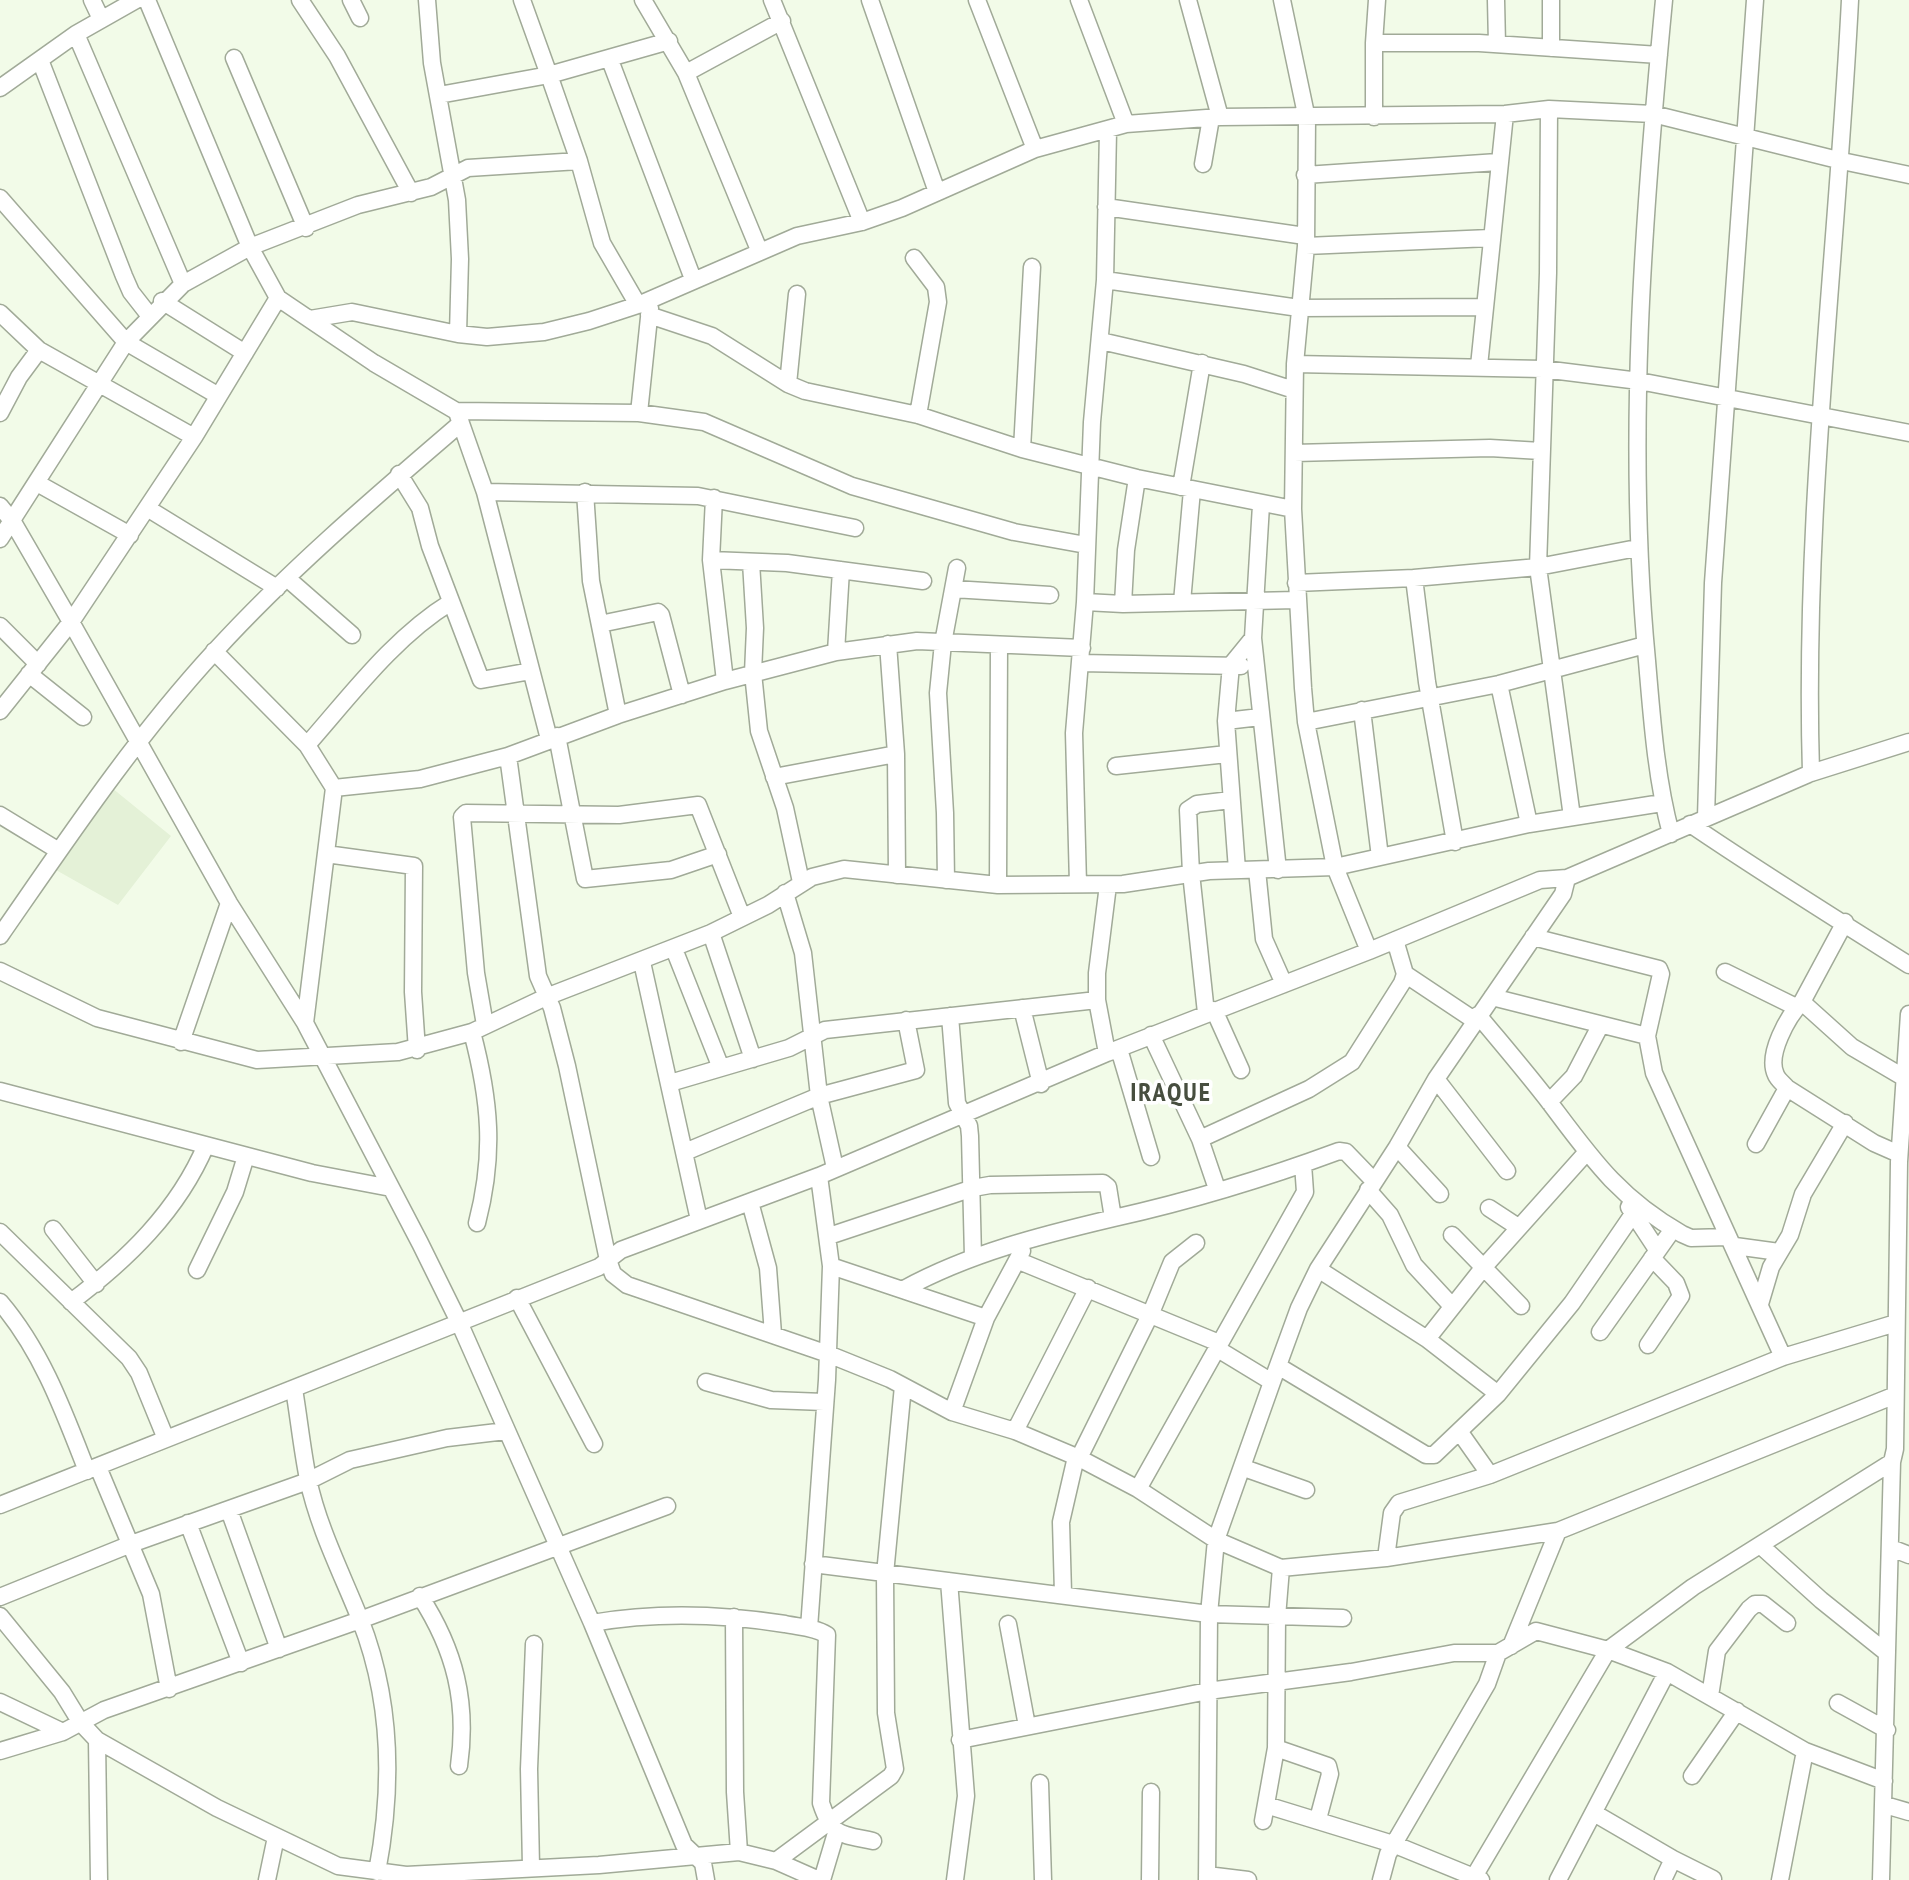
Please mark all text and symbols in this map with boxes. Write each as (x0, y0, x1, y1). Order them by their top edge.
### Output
district label: IRAQUE (1131, 1078, 1211, 1110)

